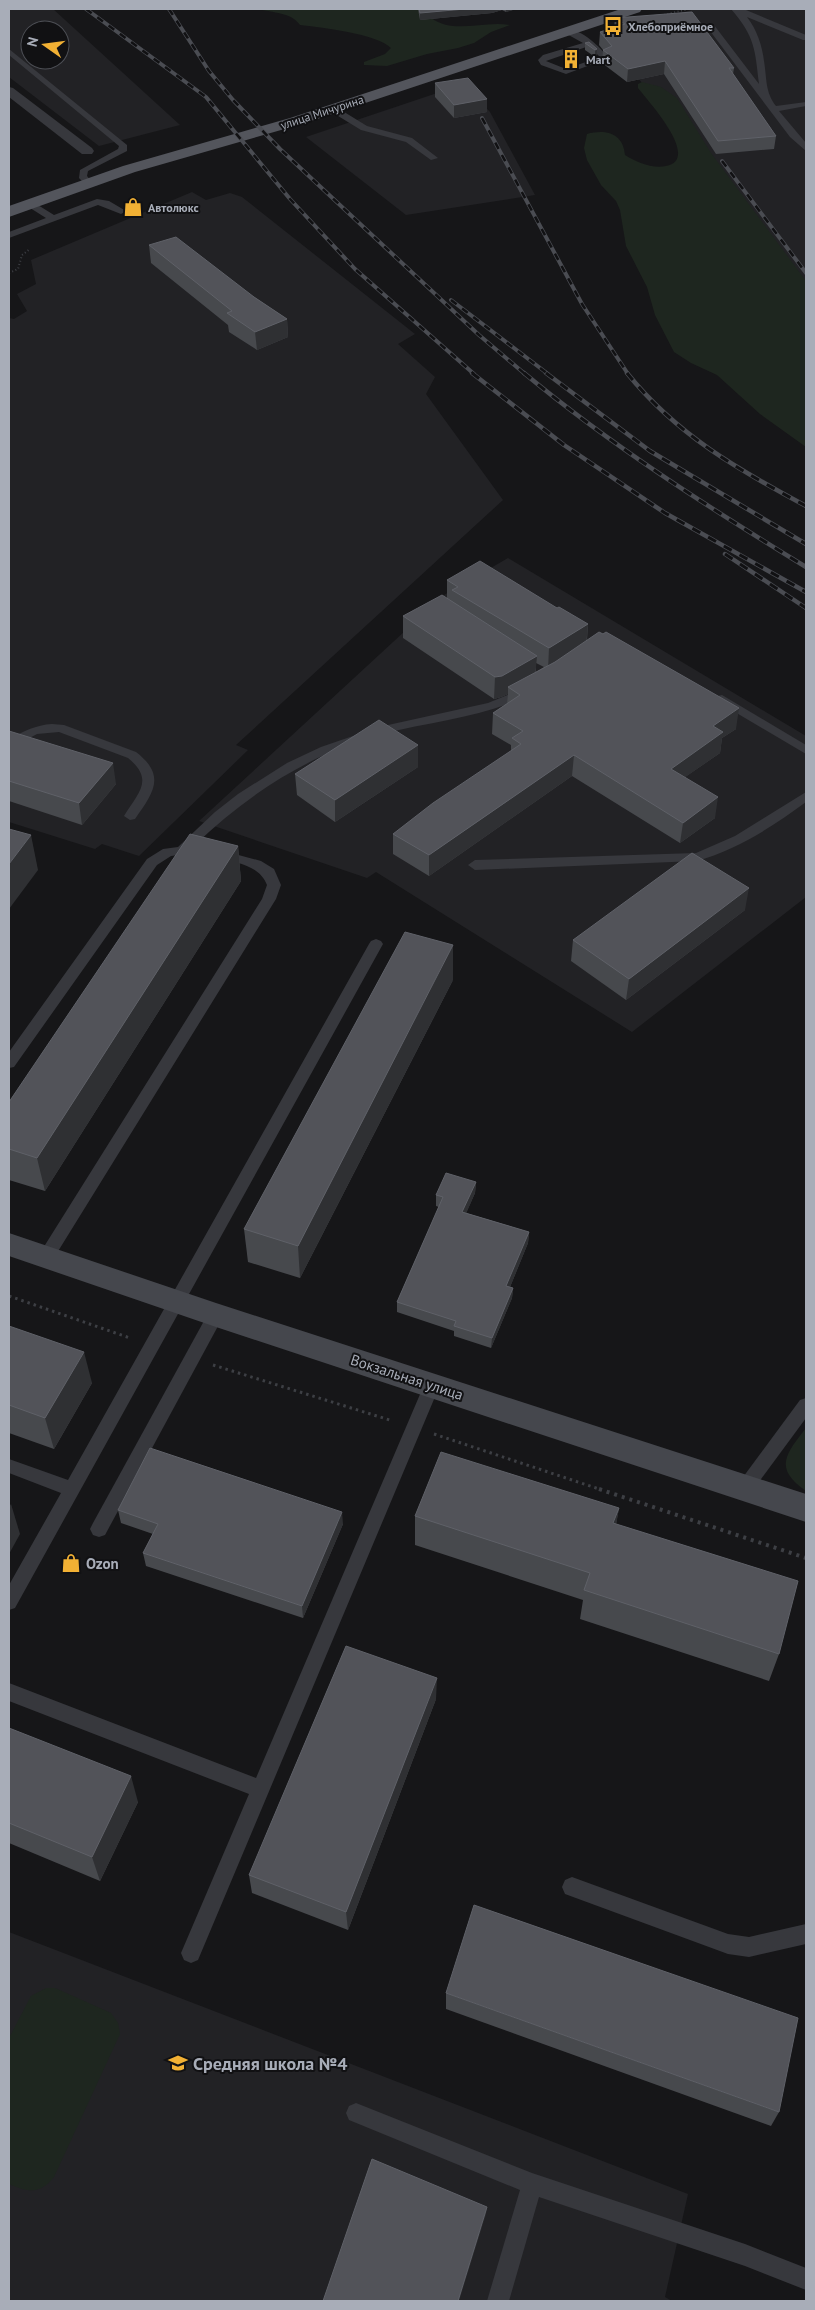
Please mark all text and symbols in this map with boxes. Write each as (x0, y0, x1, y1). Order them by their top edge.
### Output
bus stop icon: Хлебоприёмное (602, 15, 624, 37)
place label: Хлебоприёмное (628, 19, 713, 34)
north arrow (20, 20, 70, 70)
text: N (23, 35, 42, 48)
building icon: Mart (560, 48, 582, 70)
place label: Mart (586, 52, 611, 67)
street label: улица Мичурина (278, 91, 366, 133)
shop icon: Автолюкс (122, 196, 144, 218)
place label: Автолюкс (148, 200, 199, 215)
street label: Вокзальная улица (348, 1350, 466, 1404)
shop icon: Ozon (60, 1552, 82, 1574)
place label: Ozon (86, 1554, 119, 1573)
school or university icon: Средняя школа №4 (167, 2052, 189, 2074)
place label: Средняя школа №4 (193, 2052, 348, 2075)

